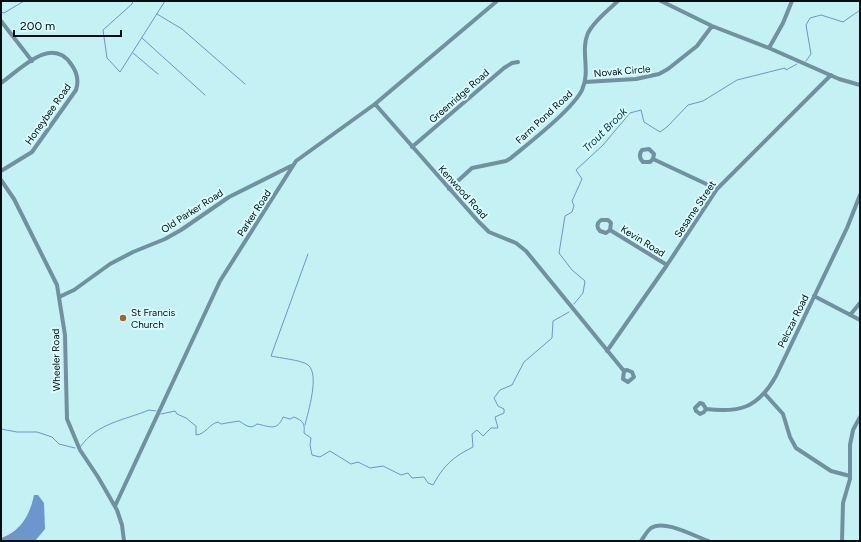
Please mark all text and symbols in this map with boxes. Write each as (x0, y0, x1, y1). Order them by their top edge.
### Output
scale bar (14, 12, 121, 38)
text: 200 m (20, 19, 55, 33)
street label: Novak Circle (593, 62, 651, 80)
street label: Greenridge Road (426, 66, 492, 126)
street label: Honeybee Road (22, 81, 74, 147)
street label: Farm Pond Road (513, 87, 575, 147)
water label: Trout Brook (580, 105, 630, 155)
street label: Kenwood Road (436, 163, 491, 222)
street label: Sesame Street (671, 178, 719, 240)
street label: Old Parker Road (158, 186, 226, 236)
street label: Parker Road (234, 187, 274, 239)
street label: Kevin Road (618, 222, 668, 260)
street label: Pelczar Road (775, 292, 812, 350)
place label: St Francis Church (131, 306, 176, 331)
marker: St Francis Church (118, 313, 128, 323)
street label: Wheeler Road (49, 328, 63, 391)

